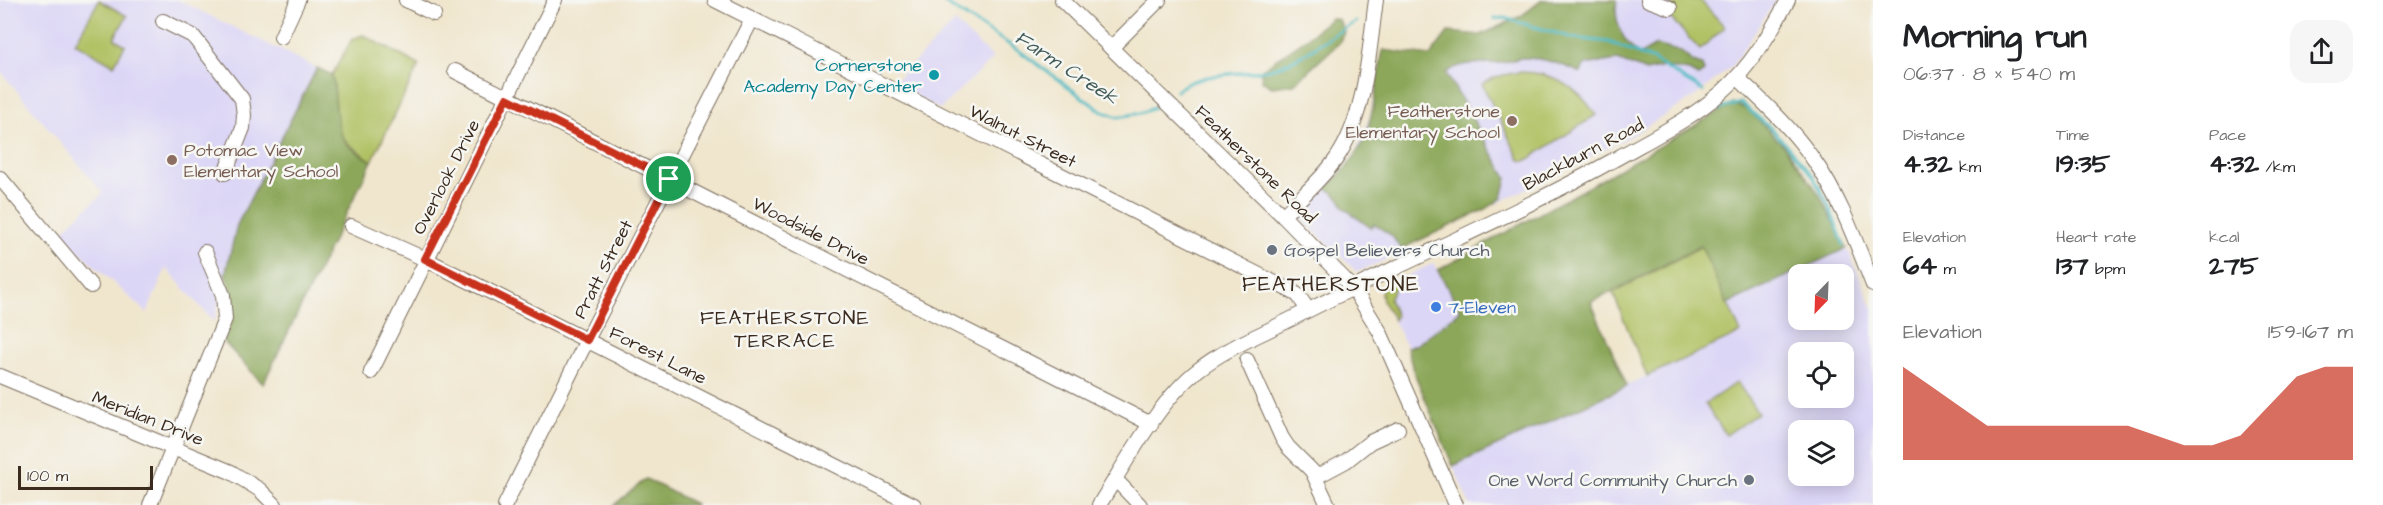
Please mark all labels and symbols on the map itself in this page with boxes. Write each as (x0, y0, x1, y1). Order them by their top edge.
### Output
water label: Farm Creek (1009, 24, 1124, 112)
place label: Cornerstone Academy Day Center (744, 53, 922, 100)
marker: Cornerstone Academy Day Center (927, 68, 941, 82)
street label: Walnut Street (965, 99, 1081, 174)
street label: Featherstone Road (1189, 99, 1322, 229)
place label: Featherstone Elementary School (1346, 99, 1500, 146)
street label: Blackburn Road (1518, 112, 1648, 197)
marker: Featherstone Elementary School (1505, 114, 1519, 128)
street label: Overlook Drive (407, 115, 486, 239)
place label: Potomac View Elementary School (184, 138, 339, 185)
marker: Potomac View Elementary School (165, 153, 179, 167)
pin (643, 153, 694, 204)
street label: Woodside Drive (748, 191, 874, 272)
street label: Pratt Street (568, 215, 639, 323)
place label: Gospel Believers Church (1284, 238, 1490, 263)
marker: Gospel Believers Church (1265, 243, 1279, 257)
north arrow (1788, 264, 1854, 330)
district label: FEATHERSTONE (1242, 270, 1420, 299)
place label: 7-Eleven (1448, 295, 1516, 320)
marker: 7-Eleven (1429, 300, 1443, 314)
district label: FEATHERSTONE TERRACE (700, 304, 870, 355)
street label: Forest Lane (605, 320, 711, 391)
street label: Meridian Drive (88, 385, 207, 452)
scale bar (18, 463, 153, 490)
place label: One Word Community Church (1488, 468, 1737, 494)
marker: One Word Community Church (1742, 473, 1756, 487)

